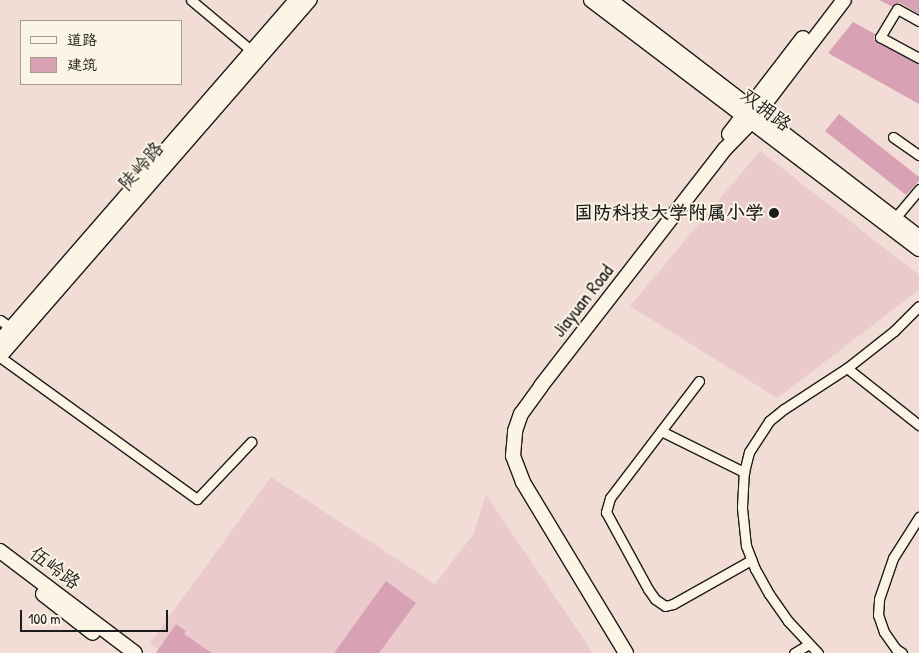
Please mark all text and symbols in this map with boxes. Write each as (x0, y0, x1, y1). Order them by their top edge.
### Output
legend (20, 20, 182, 85)
text: 道路 (67, 29, 97, 50)
text: 建筑 (67, 54, 97, 75)
street label: 双拥路 (736, 84, 796, 136)
street label: 陡岭路 (114, 137, 168, 195)
place label: 国防科技大学附属小学 (574, 202, 764, 224)
marker: 国防科技大学附属小学 (768, 207, 780, 219)
street label: Jiayuan Road (548, 260, 618, 342)
street label: 伍岭路 (25, 542, 85, 594)
scale bar (22, 600, 170, 632)
text: 100 m (28, 608, 61, 629)

